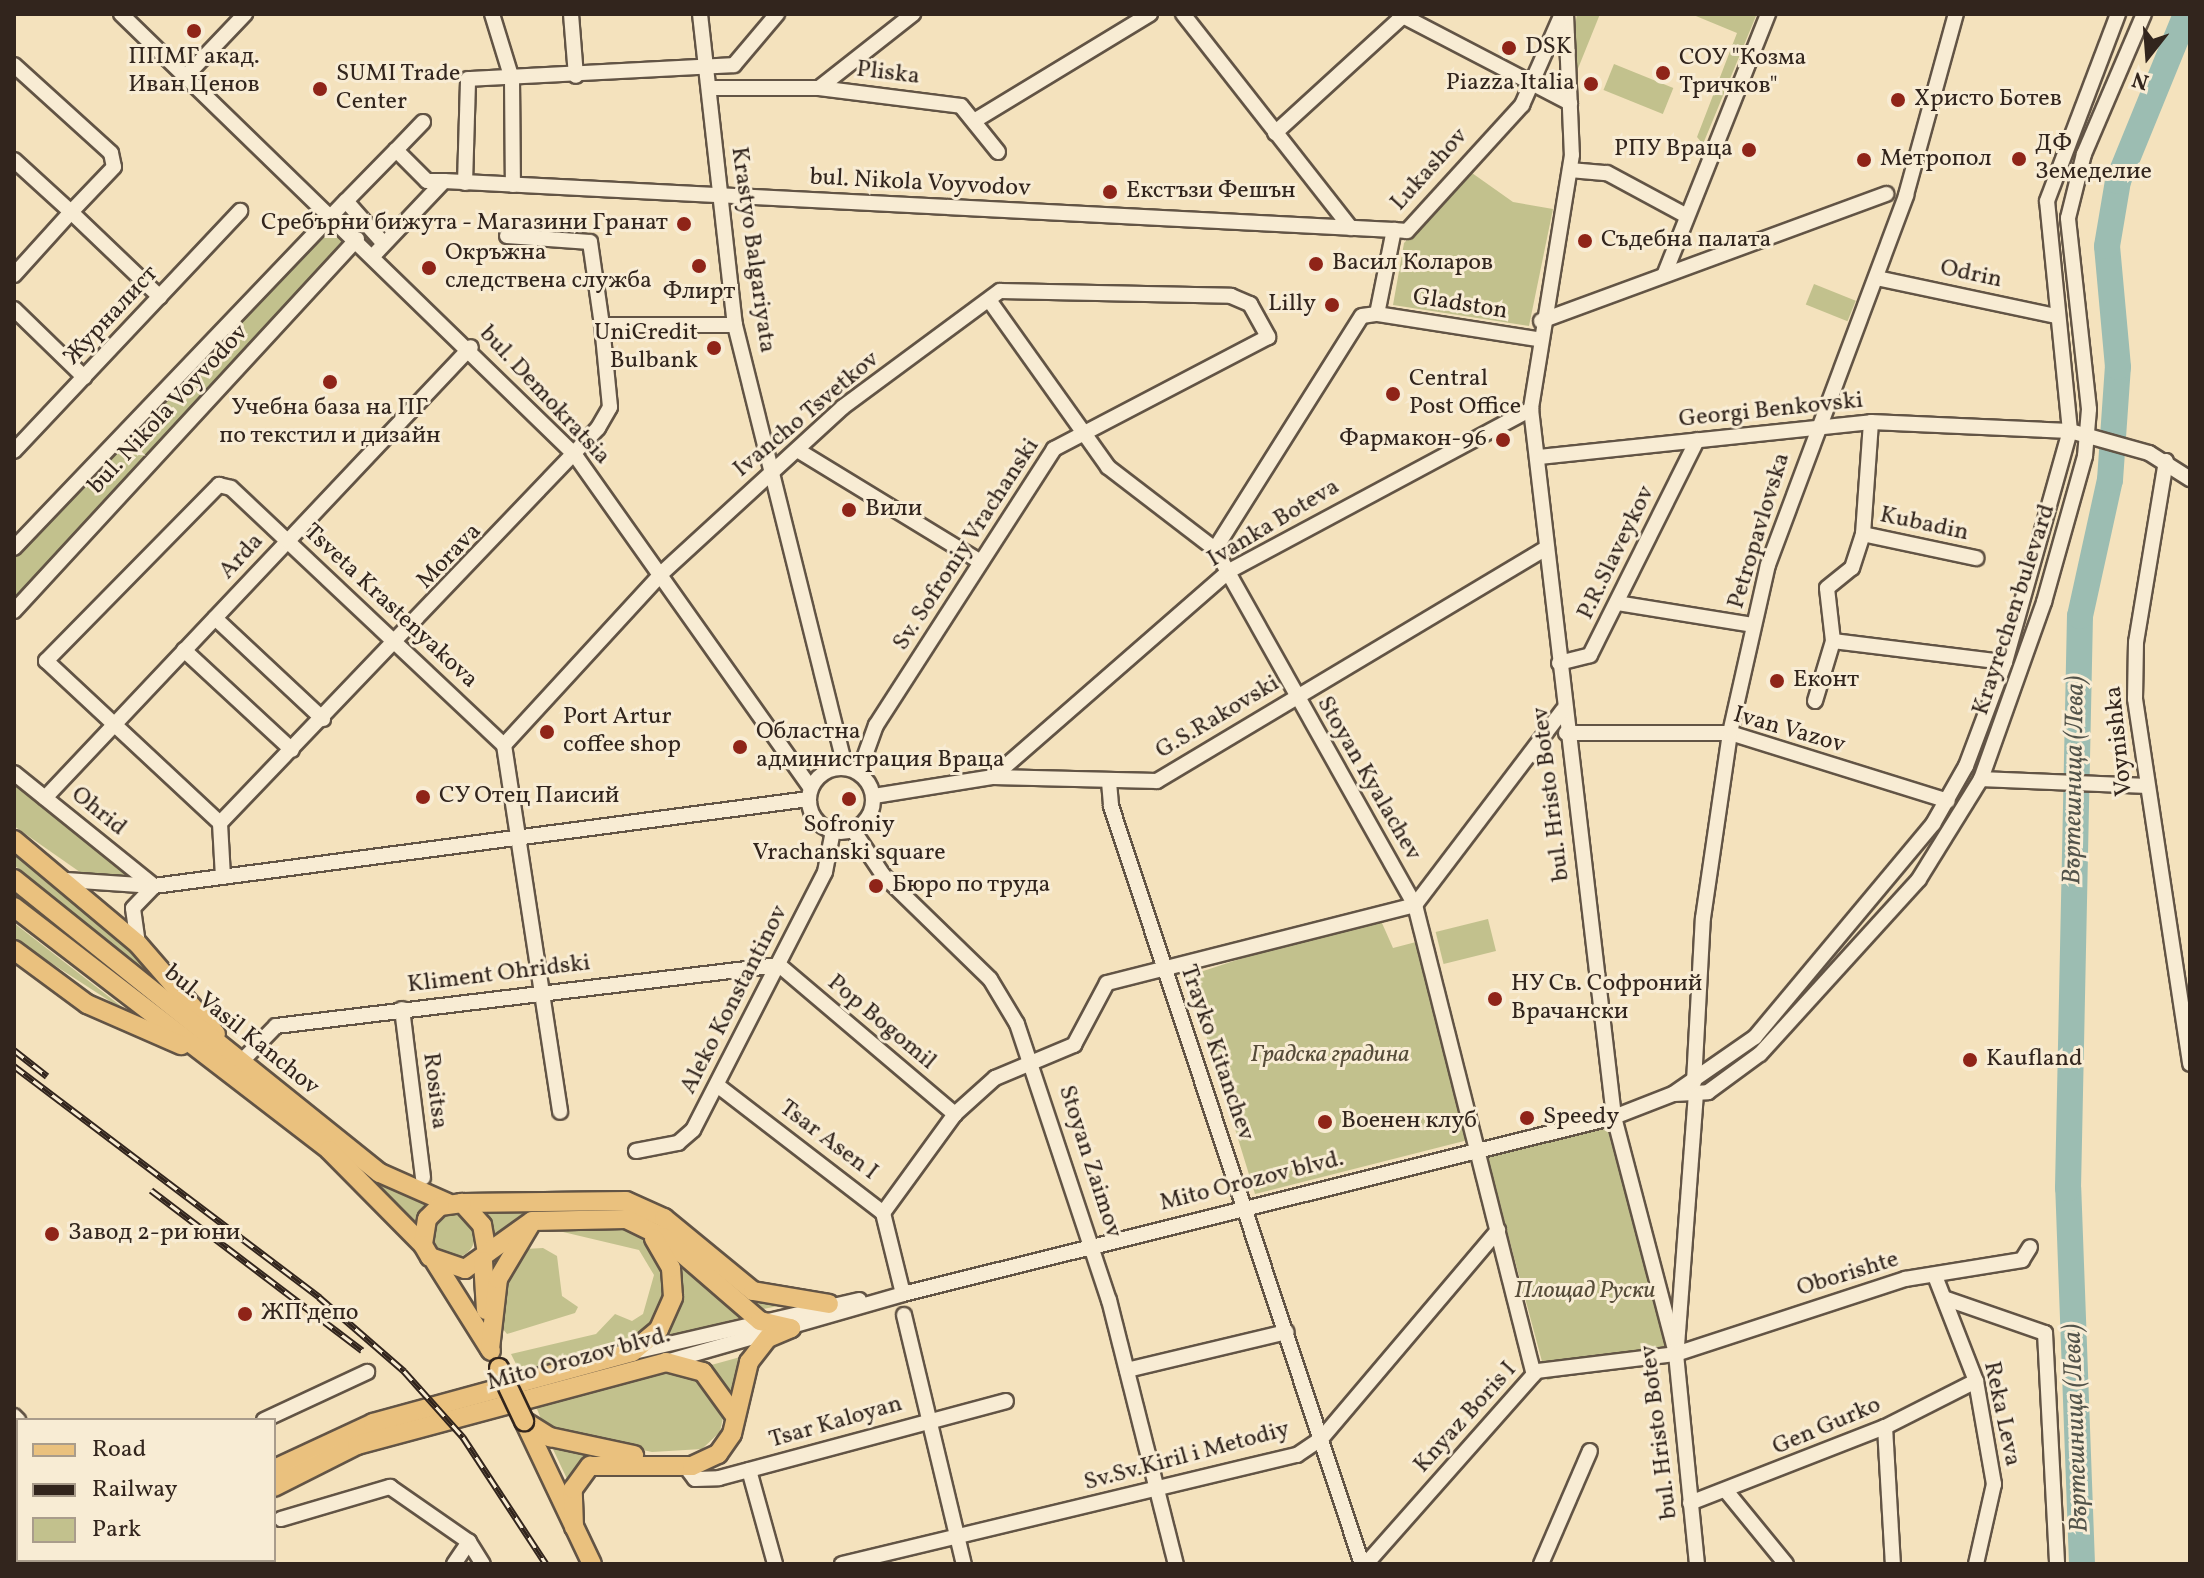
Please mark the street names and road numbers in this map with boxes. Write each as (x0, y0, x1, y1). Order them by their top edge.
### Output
street label: Pliska (855, 56, 921, 92)
street label: Lukashov (1385, 123, 1475, 217)
street label: Krastyo Balgariyata (723, 145, 781, 355)
street label: bul. Nikola Voyvodov (808, 164, 1032, 204)
street label: Odrin (1937, 254, 2005, 296)
street label: Журналист (59, 260, 165, 372)
street label: Gladston (1410, 283, 1510, 327)
street label: bul. Nikola Voyvodov (83, 319, 255, 501)
street label: bul. Demokratsia (472, 321, 616, 471)
street label: Ivancho Tsvetkov (728, 345, 886, 485)
street label: Georgi Benkovski (1677, 387, 1865, 435)
street label: Sv. Sofroniy Vrachanski (887, 433, 1047, 657)
street label: Petropavlovska (1723, 450, 1797, 612)
street label: Ivanka Boteva (1203, 473, 1345, 575)
street label: P.R.Slaveykov (1572, 481, 1662, 625)
street label: Krayrechen bulevard (1967, 501, 2063, 719)
street label: Kubadin (1877, 502, 1971, 548)
street label: Morava (412, 518, 488, 596)
street label: Tsveta Krastenyakova (297, 519, 483, 695)
street label: Arda (214, 528, 270, 586)
street label: G.S.Rakovski (1151, 670, 1285, 766)
street label: Voynishka (2100, 684, 2140, 798)
street label: Stoyan Kyalachev (1309, 692, 1427, 866)
street label: Ivan Vazov (1729, 701, 1849, 761)
street label: bul. Hristo Botev (1527, 705, 1577, 883)
street label: Ohrid (65, 781, 131, 843)
street label: Aleko Konstantinov (675, 901, 795, 1099)
street label: Kliment Ohridski (406, 949, 592, 1001)
street label: bul. Vasil Kanchov (157, 959, 325, 1103)
street label: Trayko Kitanchev (1172, 961, 1260, 1145)
street label: Pop Bogomil (821, 969, 941, 1077)
street label: Rositsa (415, 1051, 453, 1131)
street label: Stoyan Zaimov (1051, 1082, 1127, 1242)
street label: Tsar Asen I (773, 1095, 883, 1187)
street label: Mito Orozov blvd. (1157, 1145, 1347, 1219)
street label: Oborishte (1794, 1246, 1902, 1304)
street label: Mito Orozov blvd. (484, 1322, 674, 1398)
street label: bul. Hristo Botev (1635, 1343, 1685, 1521)
street label: Knyaz Boris I (1408, 1356, 1524, 1480)
street label: Reka Leva (1976, 1359, 2026, 1469)
street label: Tsar Kaloyan (766, 1390, 906, 1456)
street label: Gen Gurko (1769, 1391, 1885, 1463)
street label: Sv.Sv.Kiril i Metodiy (1081, 1416, 1293, 1498)

